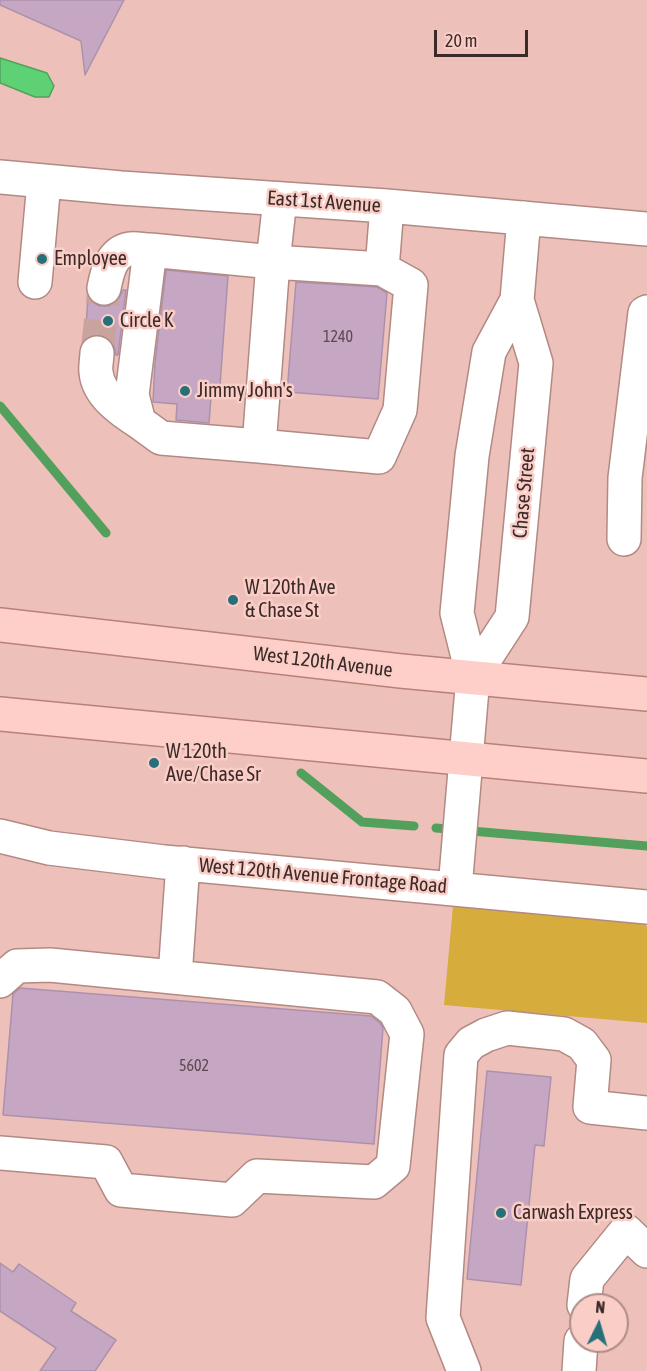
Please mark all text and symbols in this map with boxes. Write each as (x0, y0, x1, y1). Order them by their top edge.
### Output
scale bar (437, 18, 532, 56)
text: 20 m (445, 30, 477, 51)
street label: East 1st Avenue (266, 186, 382, 218)
place label: Employee (54, 247, 127, 271)
marker: Employee (35, 252, 49, 266)
place label: Circle K (120, 309, 174, 333)
marker: Circle K (101, 314, 115, 328)
house number: 1240 (323, 327, 353, 347)
place label: Jimmy John's (197, 379, 293, 403)
marker: Jimmy John's (178, 384, 192, 398)
street label: Chase Street (508, 447, 540, 539)
place label: W 120th Ave & Chase St (245, 576, 336, 623)
marker: W 120th Ave & Chase St (226, 593, 240, 607)
street label: West 120th Avenue (252, 642, 394, 682)
place label: W 120th Ave/Chase Sr (166, 740, 261, 787)
marker: W 120th Ave/Chase Sr (147, 756, 161, 770)
street label: West 120th Avenue Frontage Road (198, 853, 448, 899)
house number: 5602 (179, 1056, 209, 1076)
place label: Carwash Express (513, 1201, 633, 1225)
marker: Carwash Express (494, 1206, 508, 1220)
north arrow (569, 1293, 629, 1353)
text: N (595, 1298, 606, 1316)

